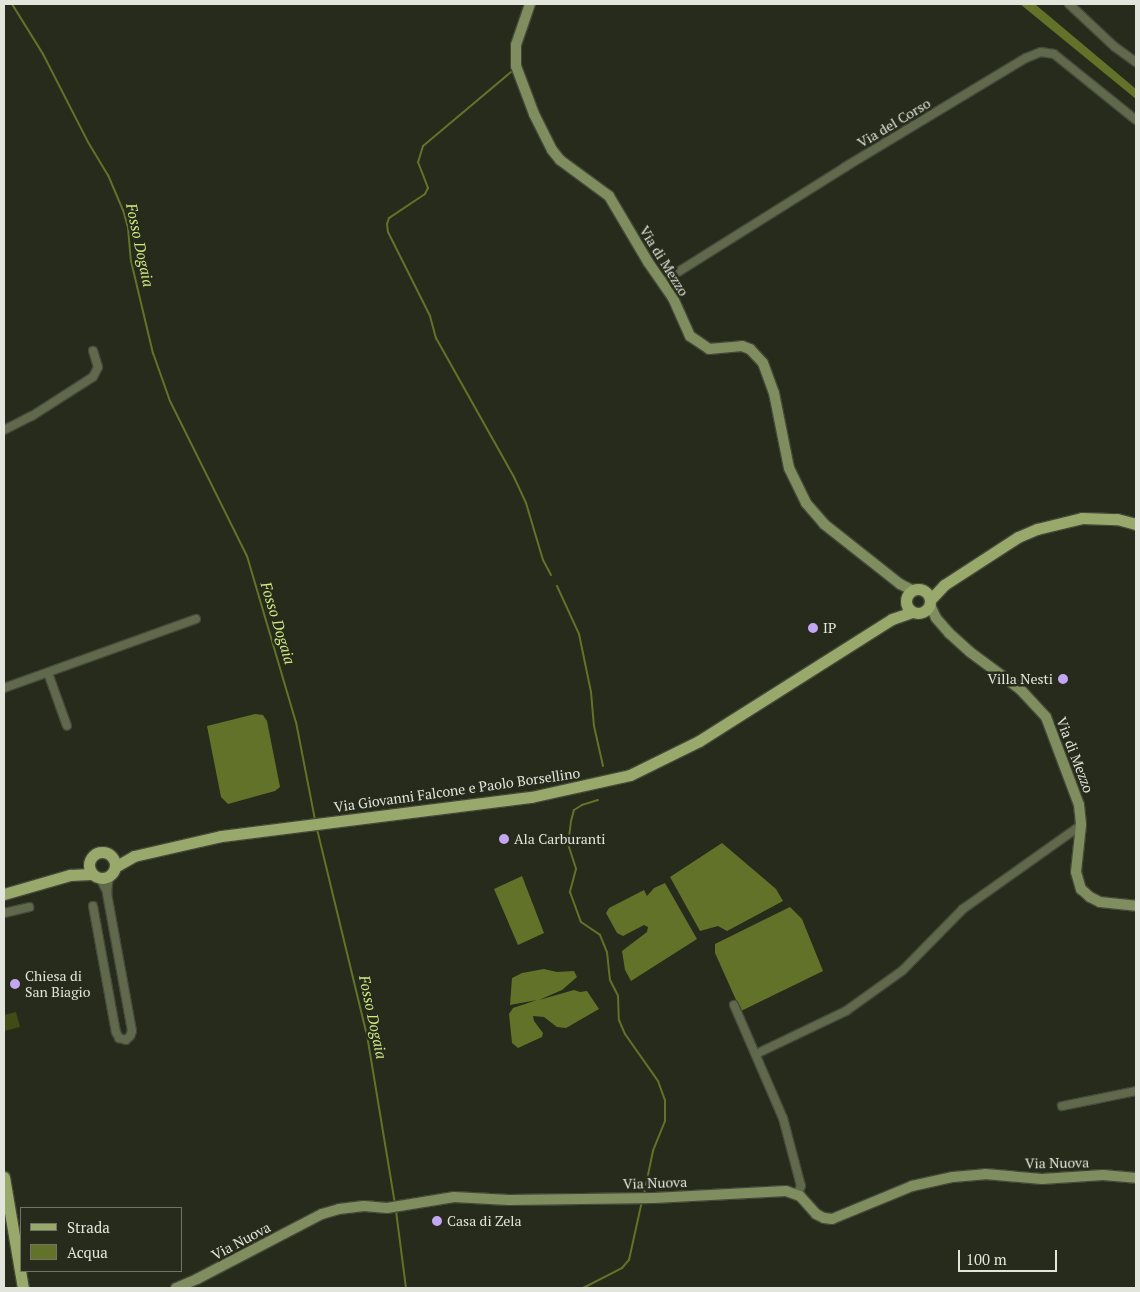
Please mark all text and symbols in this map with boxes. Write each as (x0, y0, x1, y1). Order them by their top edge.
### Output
street label: Via del Corso (854, 95, 934, 151)
water label: Fosso Dogaia (122, 201, 158, 289)
street label: Via di Mezzo (636, 223, 692, 299)
water label: Fosso Dogaia (257, 580, 299, 666)
place label: IP (823, 620, 836, 636)
marker: IP (807, 622, 819, 634)
place label: Villa Nesti (988, 671, 1053, 687)
marker: Villa Nesti (1057, 673, 1069, 685)
street label: Via di Mezzo (1053, 715, 1097, 795)
street label: Via Giovanni Falcone e Paolo Borsellino (333, 764, 581, 816)
place label: Ala Carburanti (514, 831, 606, 847)
marker: Ala Carburanti (498, 833, 510, 845)
place label: Chiesa di San Biagio (25, 968, 91, 1000)
water label: Fosso Dogaia (355, 973, 391, 1061)
marker: Chiesa di San Biagio (9, 978, 21, 990)
street label: Via Nuova (1025, 1154, 1089, 1172)
street label: Via Nuova (623, 1173, 687, 1193)
legend (20, 1207, 182, 1272)
place label: Casa di Zela (447, 1213, 522, 1229)
marker: Casa di Zela (431, 1215, 443, 1227)
text: Strada (67, 1217, 110, 1237)
street label: Via Nuova (209, 1219, 273, 1263)
scale bar (960, 1240, 1059, 1272)
text: Acqua (67, 1242, 108, 1262)
text: 100 m (966, 1249, 1007, 1269)

